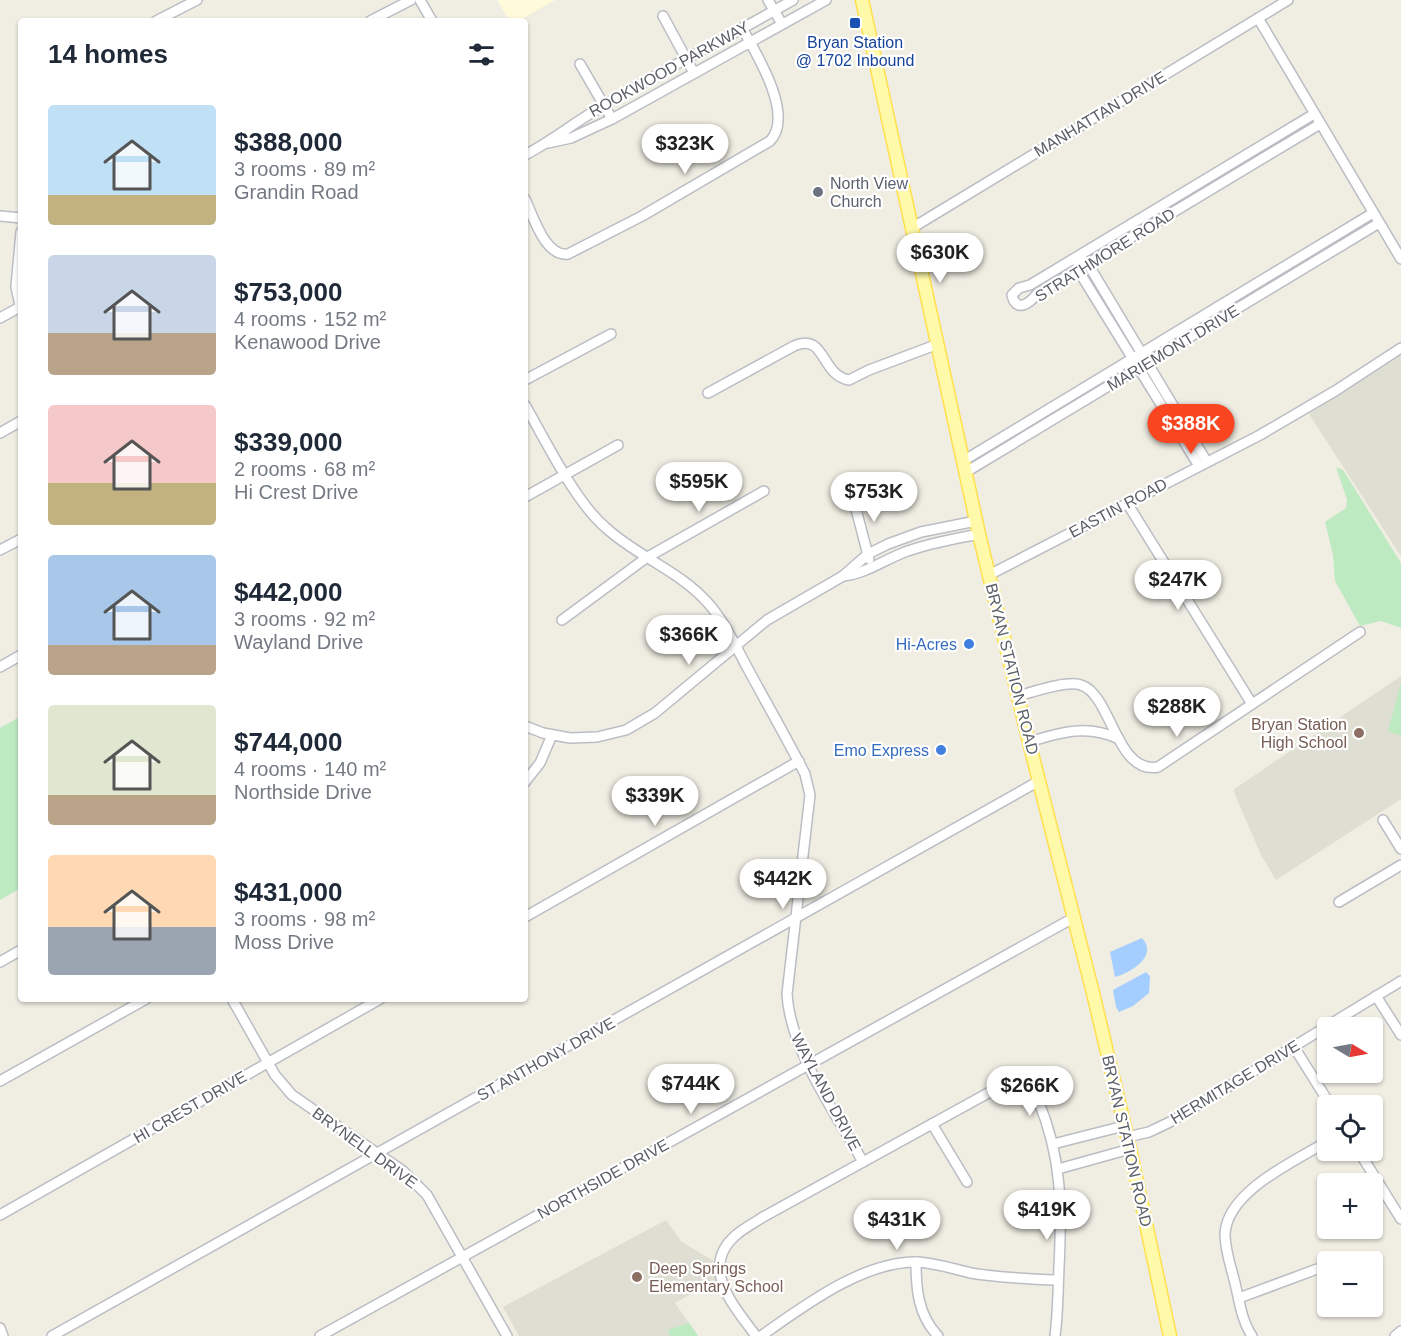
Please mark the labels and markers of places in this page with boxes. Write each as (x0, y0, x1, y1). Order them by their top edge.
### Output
marker: Bryan Station @ 1702 Inbound (848, 16, 862, 30)
place label: Bryan Station @ 1702 Inbound (796, 34, 914, 69)
pin: $323K (643, 124, 727, 175)
place label: North View Church (830, 175, 908, 210)
marker: North View Church (811, 185, 825, 199)
pin: $630K (898, 233, 982, 284)
pin: $388K (1149, 404, 1233, 455)
pin: $595K (657, 462, 741, 513)
pin: $753K (832, 472, 916, 523)
pin: $247K (1136, 560, 1220, 611)
pin: $366K (647, 615, 731, 666)
place label: Hi-Acres (896, 636, 957, 653)
marker: Hi-Acres (962, 637, 976, 651)
pin: $288K (1135, 687, 1219, 738)
place label: Bryan Station High School (1251, 716, 1347, 751)
marker: Bryan Station High School (1352, 726, 1366, 740)
place label: Emo Express (834, 742, 929, 759)
marker: Emo Express (934, 743, 948, 757)
pin: $339K (613, 776, 697, 827)
pin: $442K (741, 859, 825, 910)
pin: $744K (649, 1064, 733, 1115)
pin: $266K (988, 1066, 1072, 1117)
pin: $419K (1005, 1190, 1089, 1241)
pin: $431K (855, 1200, 939, 1251)
place label: Deep Springs Elementary School (649, 1260, 783, 1295)
marker: Deep Springs Elementary School (630, 1270, 644, 1284)

